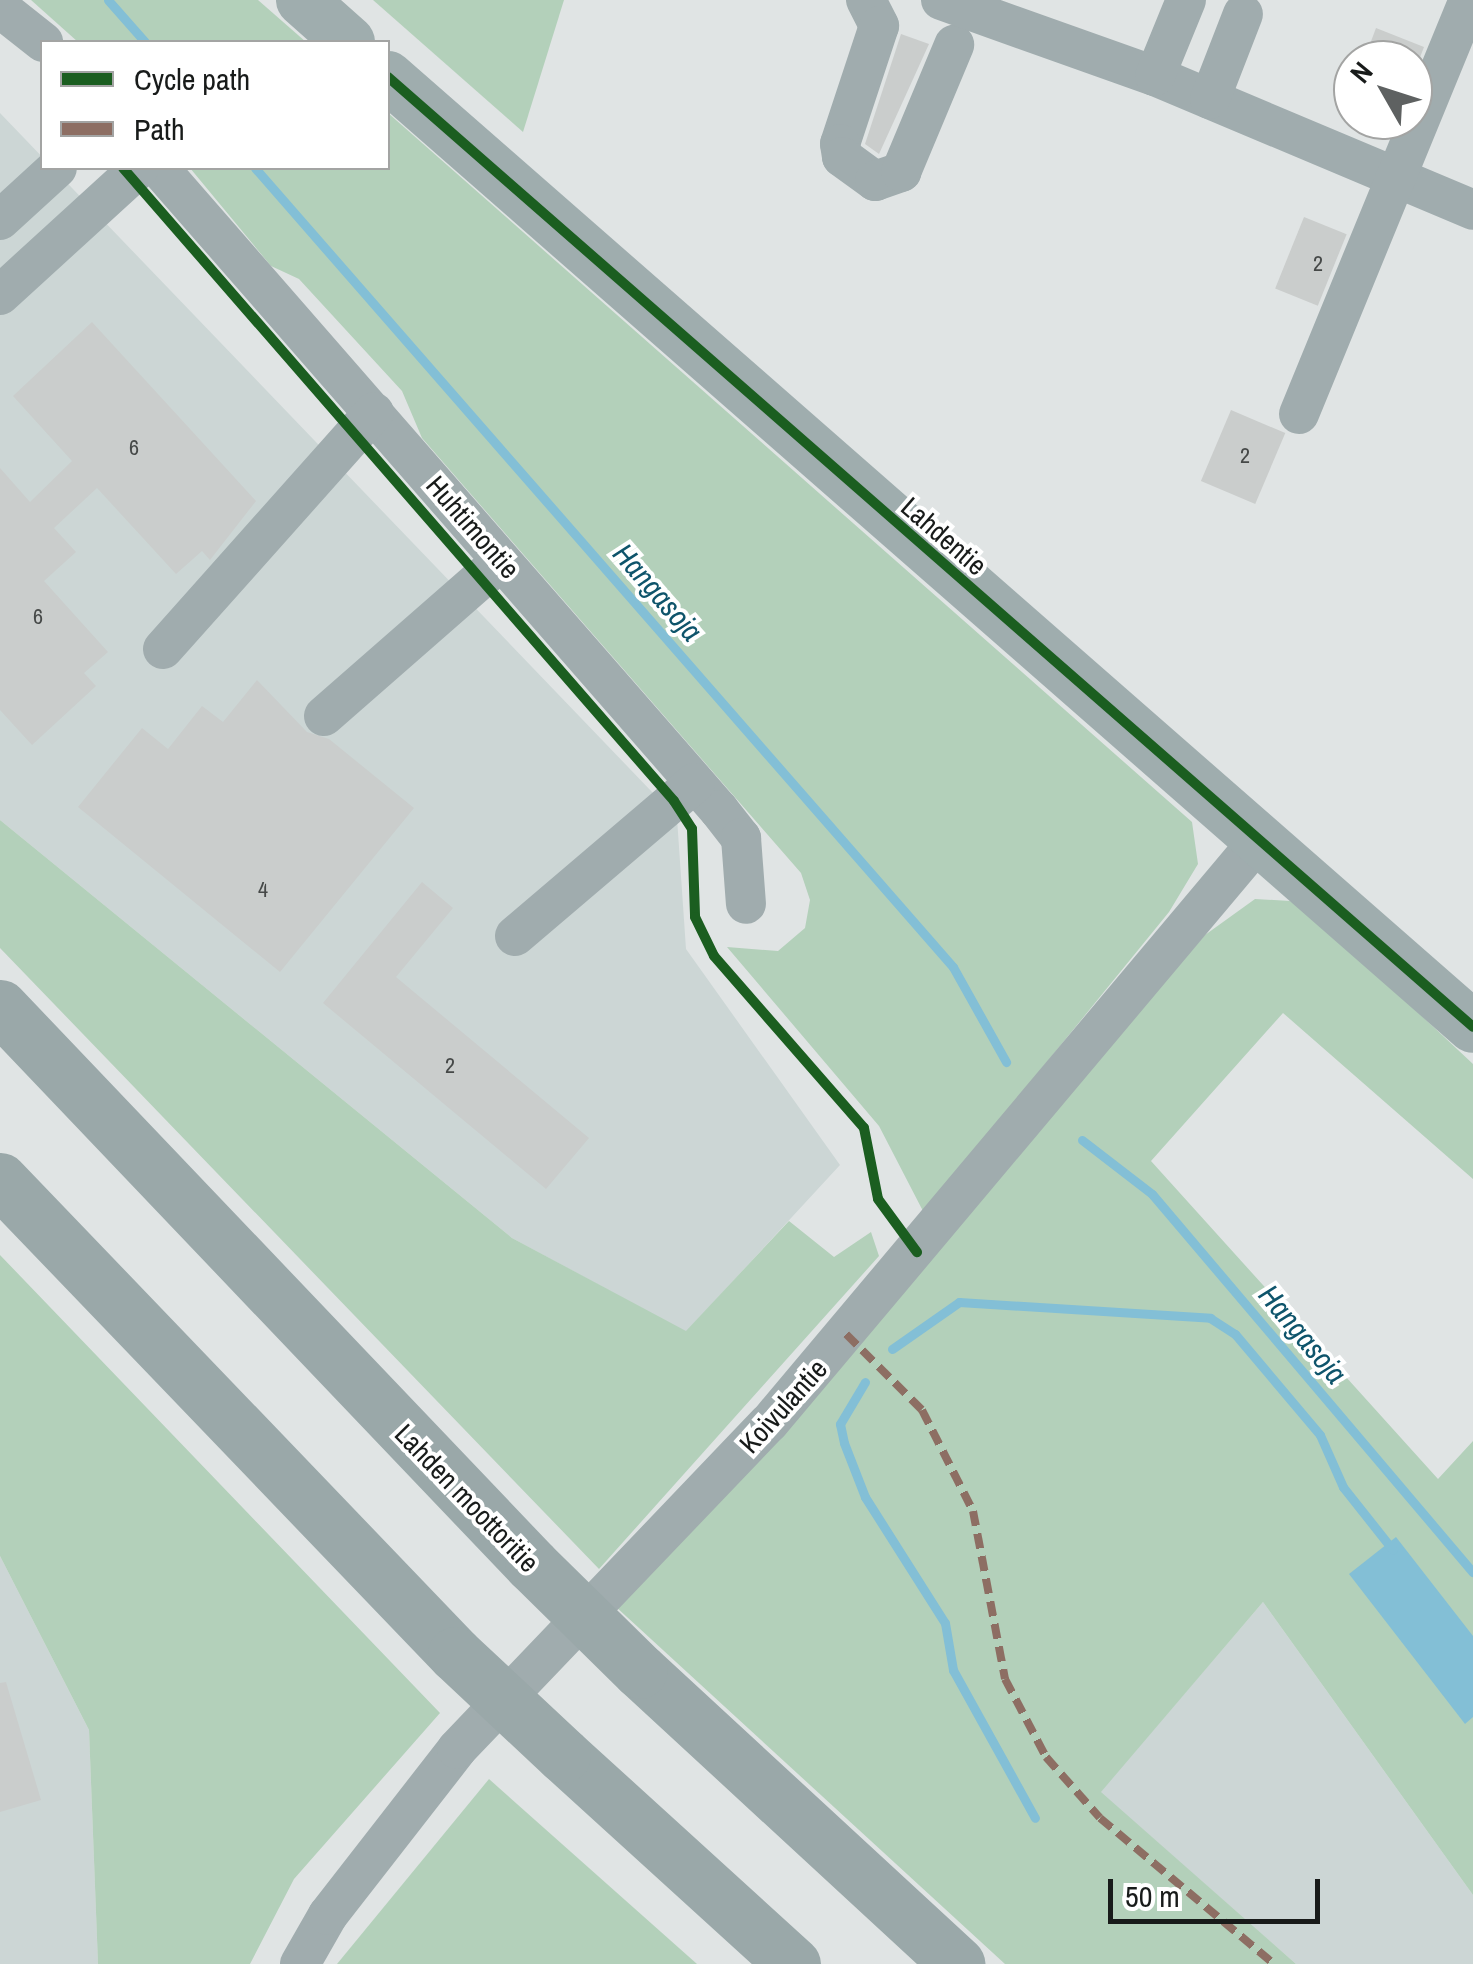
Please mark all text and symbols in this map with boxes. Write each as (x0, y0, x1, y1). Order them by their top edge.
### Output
legend (40, 40, 390, 170)
north arrow (1333, 40, 1433, 140)
text: N (1341, 54, 1381, 91)
text: Cycle path (134, 59, 250, 99)
text: Path (134, 109, 185, 149)
house number: 2 (1313, 251, 1323, 277)
house number: 6 (129, 435, 139, 461)
house number: 2 (1240, 443, 1250, 469)
street label: Huhtimontie (419, 469, 527, 585)
street label: Lahdentie (894, 490, 994, 582)
water label: Hangasoja (606, 536, 710, 648)
house number: 6 (33, 604, 43, 630)
house number: 4 (258, 877, 268, 903)
house number: 2 (445, 1053, 455, 1079)
water label: Hangasoja (1251, 1277, 1355, 1391)
street label: Koivulantie (732, 1352, 834, 1460)
street label: Lahden moottoritie (388, 1417, 546, 1579)
scale bar (1113, 1859, 1326, 1921)
text: 50 m (1125, 1876, 1180, 1916)

